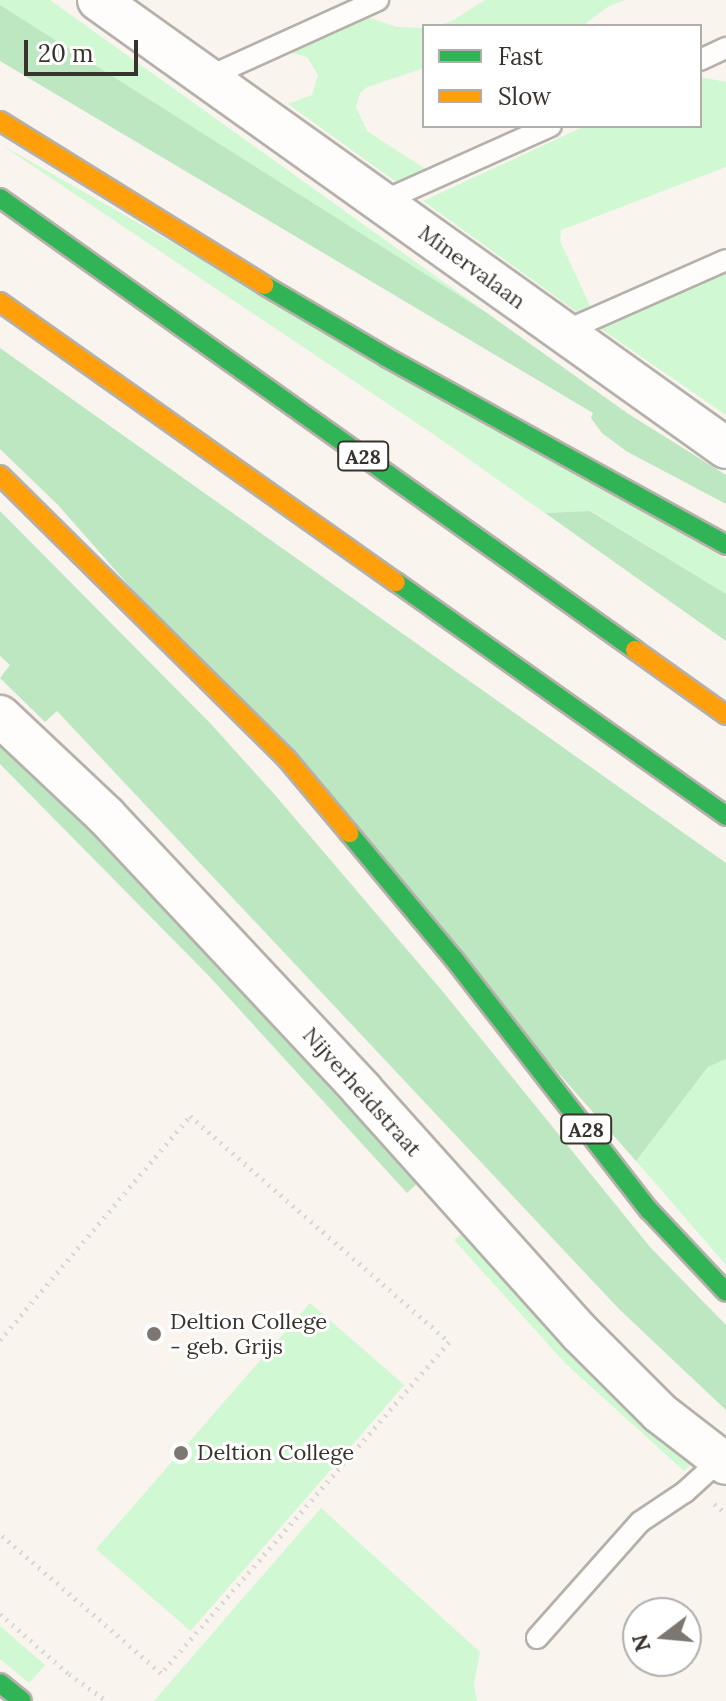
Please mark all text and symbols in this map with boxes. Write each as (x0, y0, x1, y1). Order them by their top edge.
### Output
scale bar (28, 24, 142, 74)
legend (422, 24, 702, 128)
text: 20 m (38, 38, 94, 69)
text: Fast (498, 41, 543, 72)
text: Slow (498, 81, 551, 112)
street label: Minervalaan (413, 219, 531, 315)
road number: A28 (337, 440, 389, 472)
street label: Nijverheidstraat (297, 1022, 427, 1162)
road number: A28 (560, 1113, 612, 1145)
place label: Deltion College - geb. Grijs (170, 1308, 327, 1360)
marker: Deltion College - geb. Grijs (145, 1325, 163, 1343)
place label: Deltion College (197, 1440, 354, 1466)
marker: Deltion College (172, 1444, 190, 1462)
north arrow (622, 1597, 702, 1677)
text: N (625, 1631, 657, 1655)

